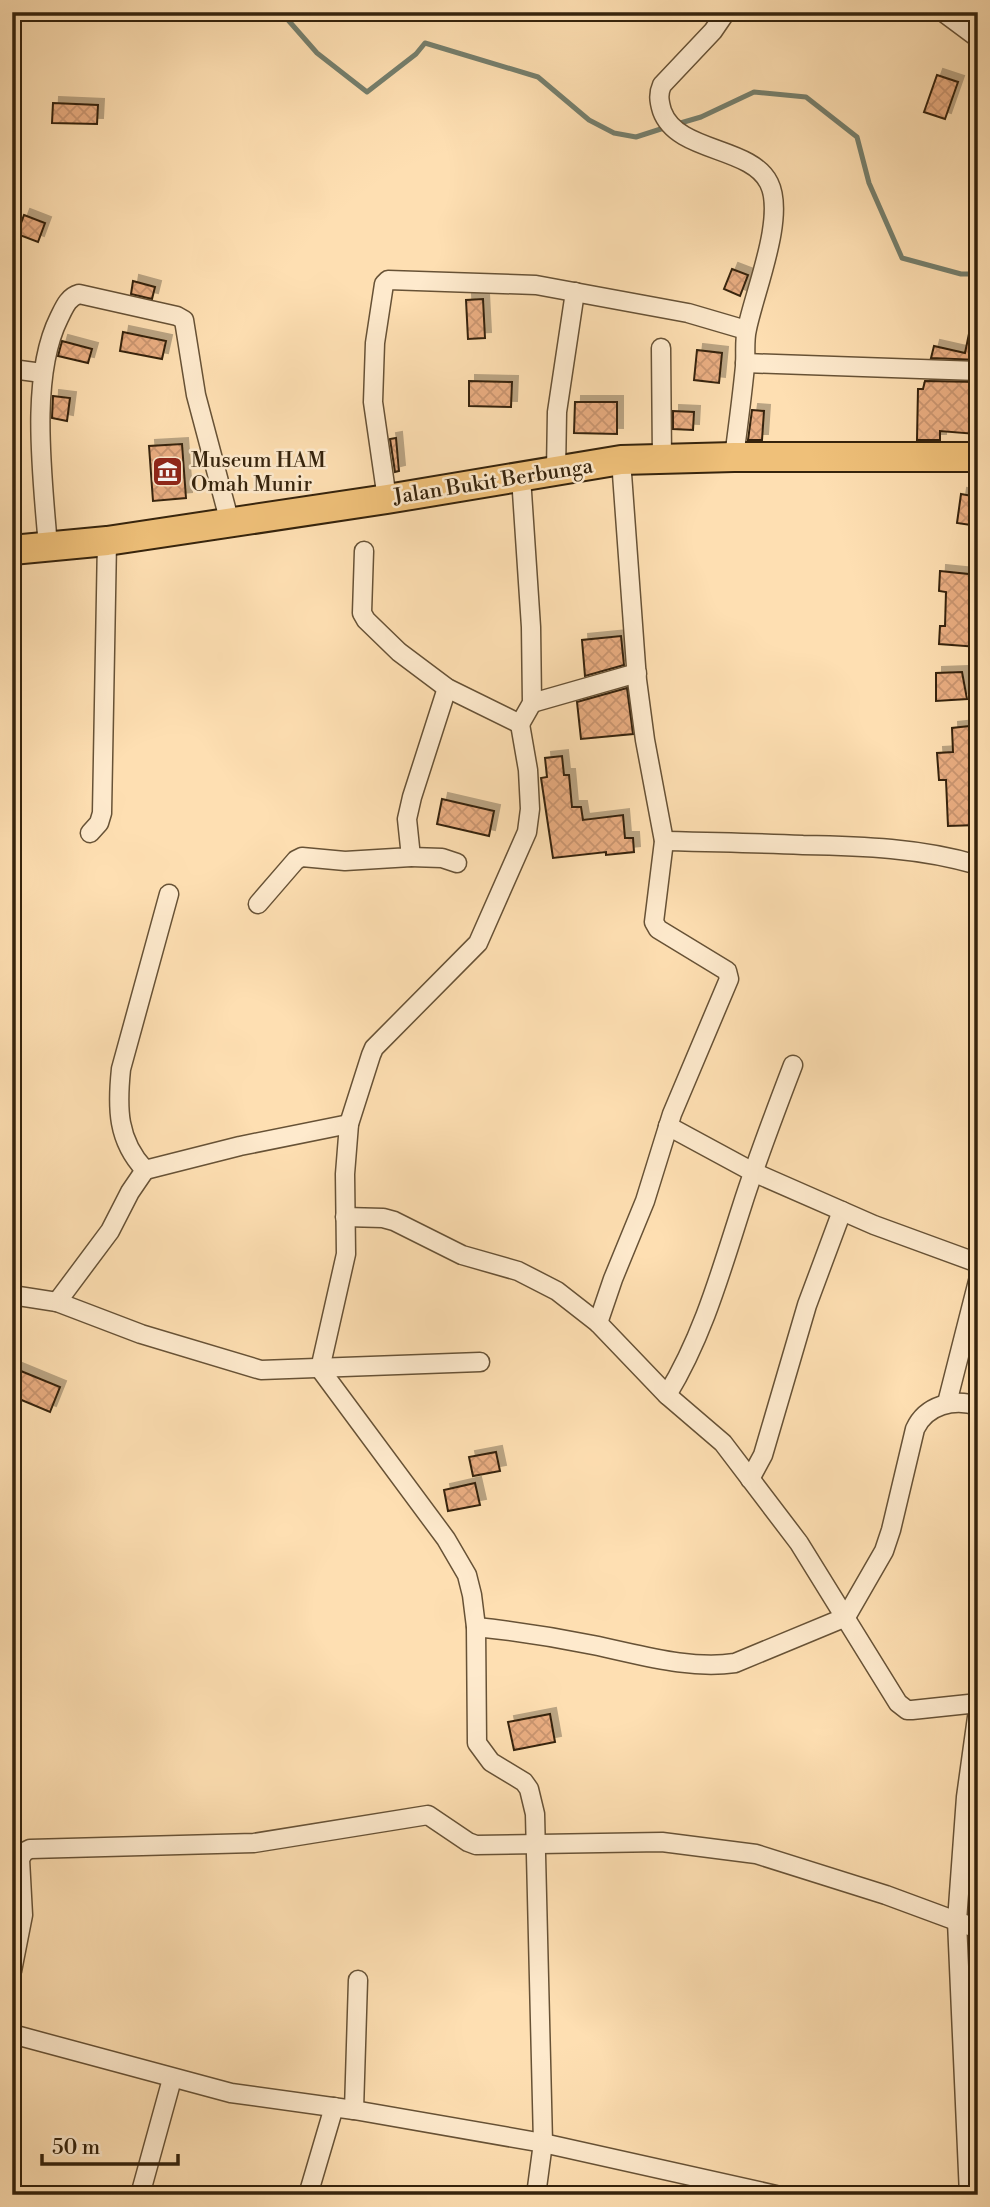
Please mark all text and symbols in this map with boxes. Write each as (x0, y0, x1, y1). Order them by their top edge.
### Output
place label: Museum HAM Omah Munir (191, 448, 326, 498)
street label: Jalan Bukit Berbunga (391, 453, 595, 511)
museum icon: Museum HAM Omah Munir (151, 455, 185, 489)
scale bar (42, 2123, 178, 2167)
text: 50 m (52, 2135, 100, 2161)

